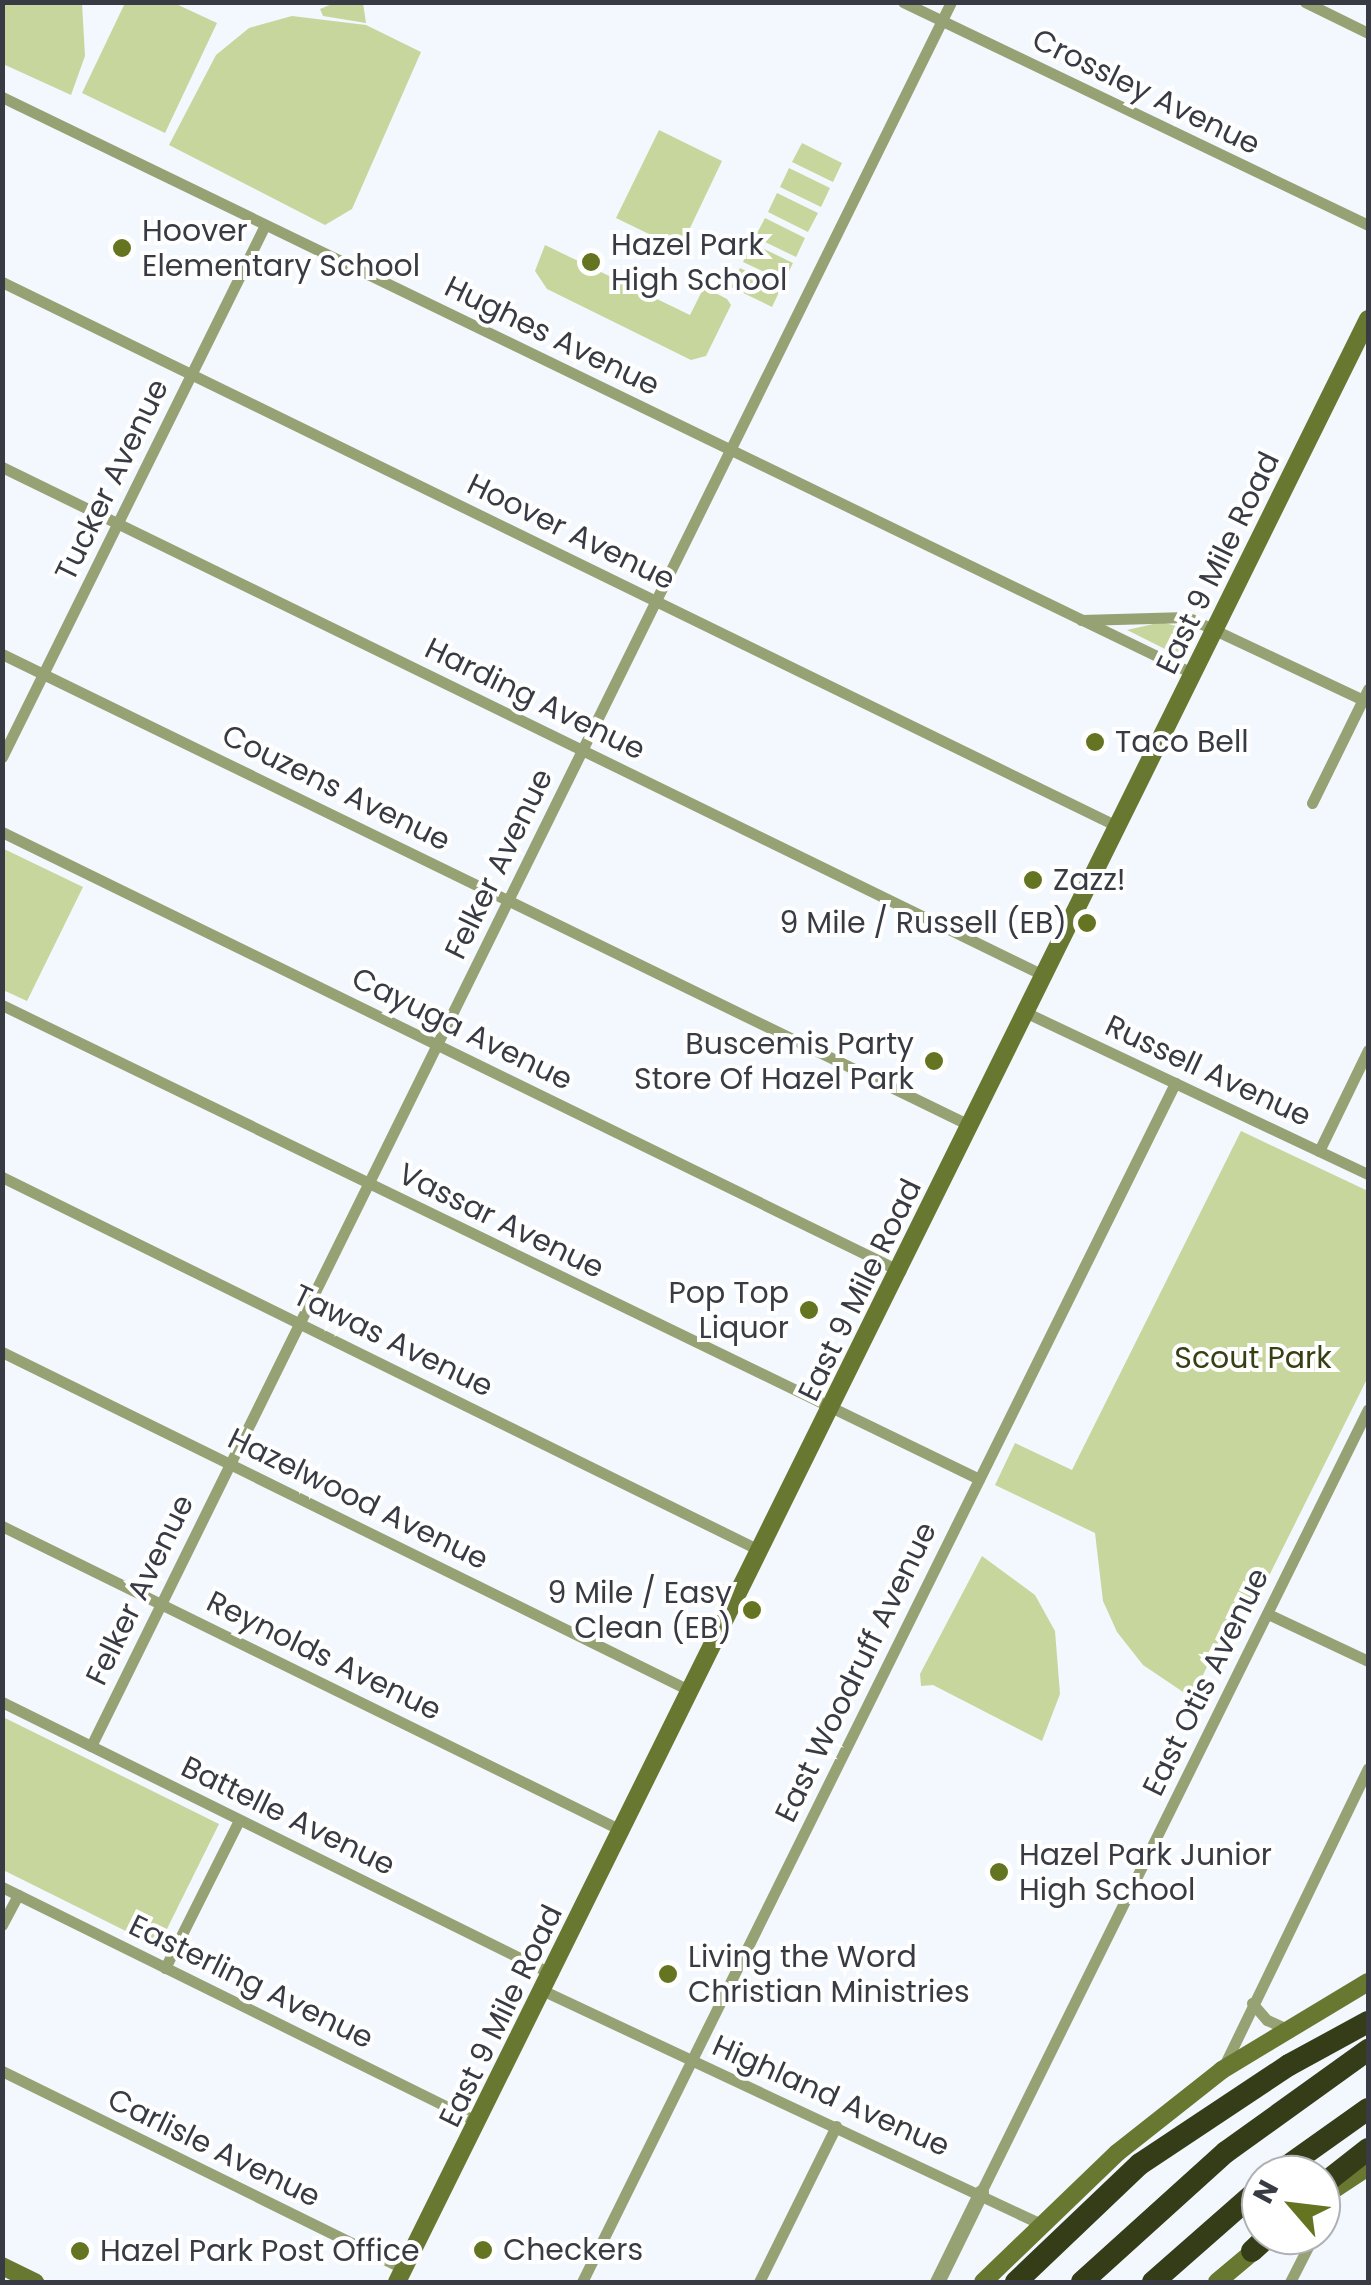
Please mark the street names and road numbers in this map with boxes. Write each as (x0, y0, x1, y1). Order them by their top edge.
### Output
street label: Crossley Avenue (1026, 21, 1266, 163)
street label: Hughes Avenue (439, 268, 665, 404)
street label: Tucker Avenue (48, 373, 176, 587)
street label: East 9 Mile Road (1149, 446, 1287, 680)
street label: Hoover Avenue (461, 466, 681, 598)
street label: Harding Avenue (419, 630, 651, 768)
street label: Couzens Avenue (216, 717, 456, 859)
street label: Felker Avenue (437, 763, 561, 965)
street label: Cayuga Avenue (346, 960, 578, 1098)
street label: Russell Avenue (1099, 1008, 1317, 1134)
street label: Vassar Avenue (392, 1156, 610, 1286)
street label: East 9 Mile Road (791, 1173, 929, 1407)
street label: Tawas Avenue (287, 1277, 499, 1405)
street label: Hazelwood Avenue (222, 1420, 494, 1578)
street label: Felker Avenue (78, 1489, 202, 1691)
street label: East Woodruff Avenue (768, 1516, 944, 1828)
street label: East Otis Avenue (1135, 1562, 1277, 1802)
street label: Reynolds Avenue (201, 1584, 447, 1728)
street label: Battelle Avenue (175, 1749, 401, 1883)
street label: East 9 Mile Road (432, 1899, 570, 2133)
street label: Easterling Avenue (123, 1907, 379, 2057)
street label: Highland Avenue (707, 2028, 955, 2164)
street label: Carlisle Avenue (102, 2081, 326, 2215)

